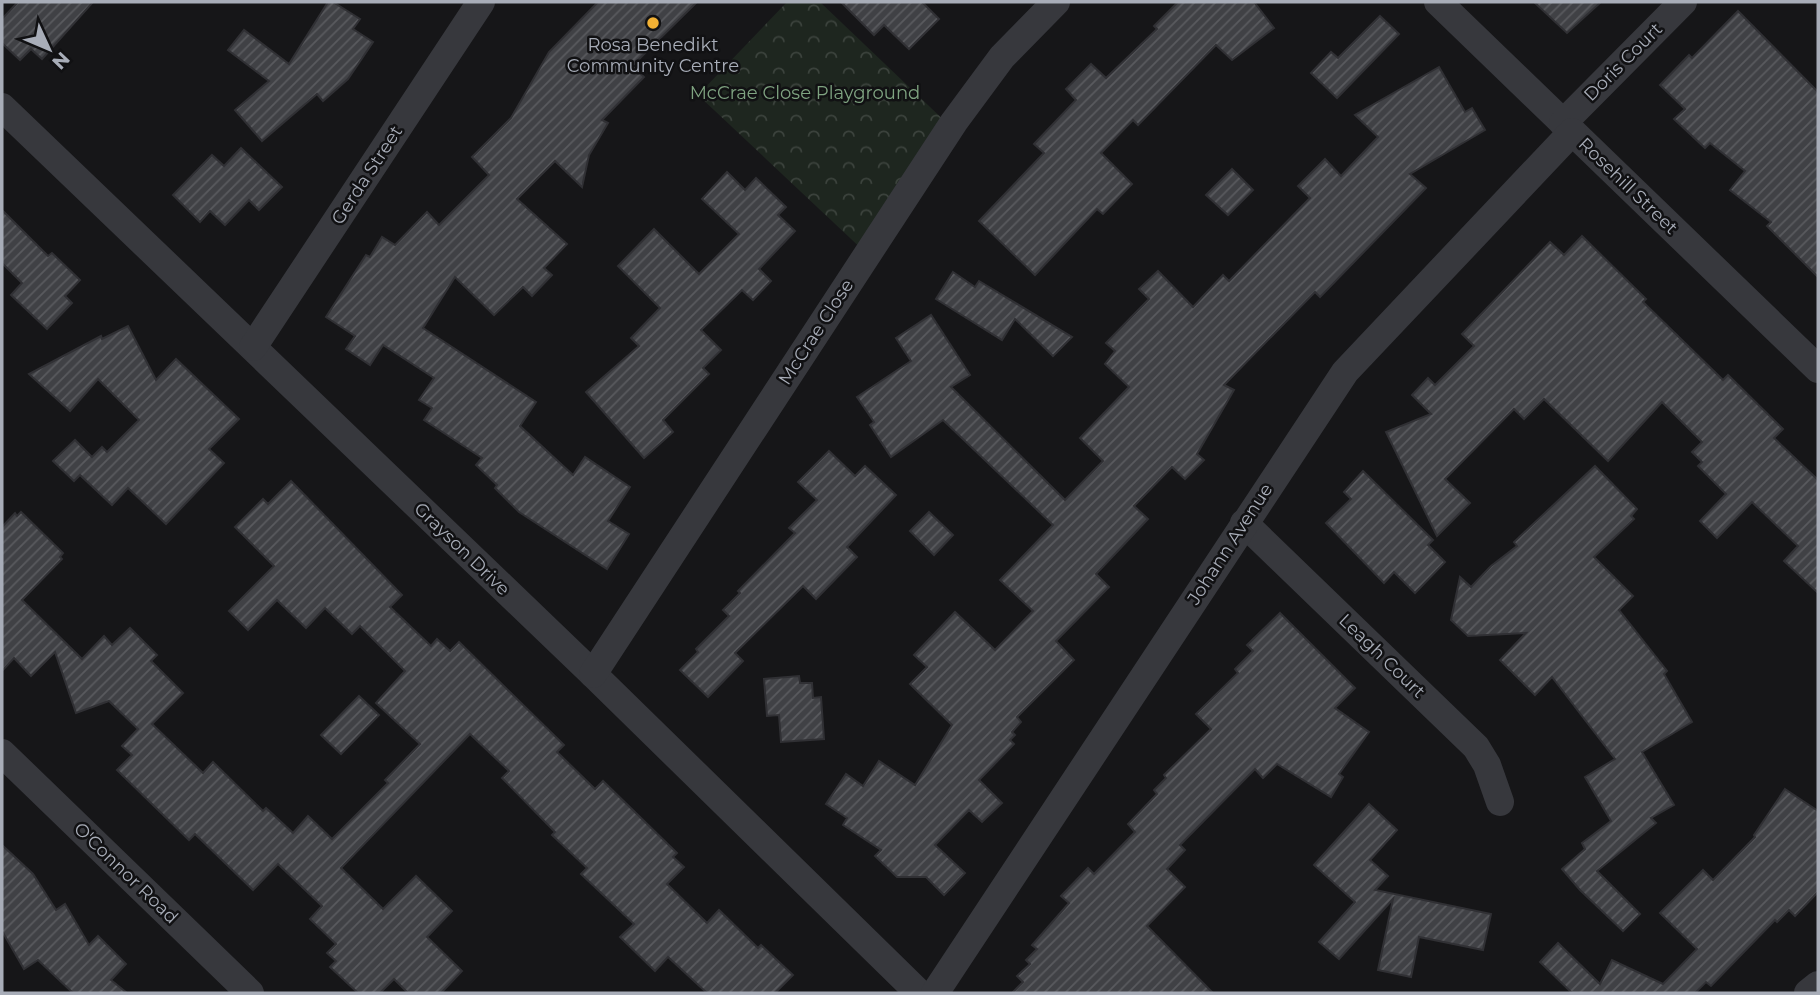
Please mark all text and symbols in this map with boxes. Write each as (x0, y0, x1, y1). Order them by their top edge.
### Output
north arrow (14, 14, 84, 84)
marker: Rosa Benedikt Community Centre (645, 15, 661, 31)
street label: Doris Court (1579, 18, 1667, 106)
place label: Rosa Benedikt Community Centre (567, 34, 739, 77)
text: N (47, 47, 74, 74)
park label: McCrae Close Playground (690, 82, 920, 104)
street label: Gerda Street (327, 121, 407, 229)
street label: Rosehill Street (1574, 133, 1682, 239)
street label: McCrae Close (774, 275, 858, 389)
street label: Johann Avenue (1182, 479, 1277, 610)
street label: Grayson Drive (410, 498, 514, 600)
street label: Leagh Court (1334, 609, 1430, 703)
street label: O'Connor Road (69, 818, 183, 928)

